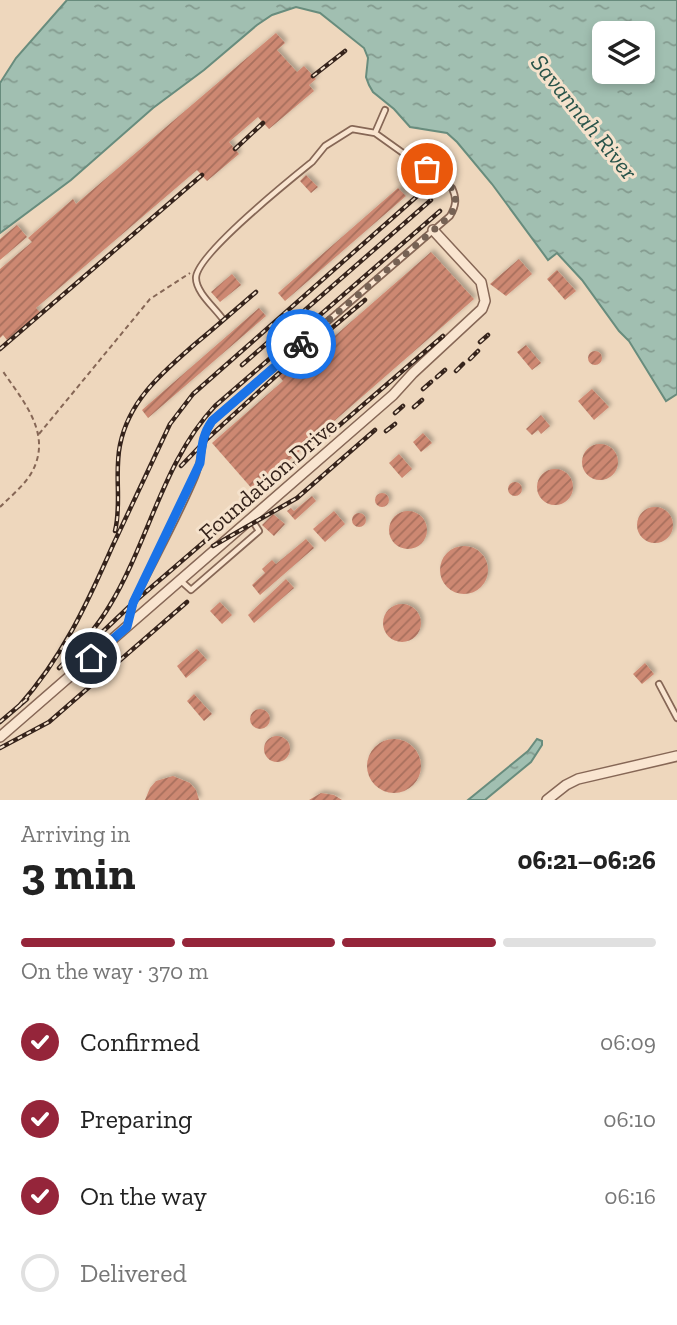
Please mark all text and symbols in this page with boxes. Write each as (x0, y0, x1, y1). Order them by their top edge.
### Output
map controls (592, 21, 655, 84)
button: layers (592, 21, 655, 84)
water label: Savannah River (525, 48, 644, 186)
pin (397, 139, 457, 199)
icon: bag (408, 150, 446, 188)
courier (266, 309, 336, 379)
icon: bike (282, 325, 320, 363)
street label: Foundation Drive (193, 412, 343, 546)
pin (61, 628, 121, 688)
icon: home (72, 639, 110, 677)
text: Arriving in (21, 820, 130, 848)
text: 06:21–06:26 (518, 844, 656, 876)
text: 3 min (21, 846, 135, 901)
text: On the way · 370 m (21, 957, 208, 985)
icon: check (21, 1023, 59, 1061)
text: Confirmed (80, 1026, 200, 1058)
text: 06:09 (600, 1028, 656, 1056)
icon: check (21, 1100, 59, 1138)
text: Preparing (80, 1103, 192, 1135)
text: 06:10 (603, 1105, 656, 1133)
icon: check (21, 1177, 59, 1215)
text: On the way (80, 1180, 207, 1212)
text: 06:16 (604, 1182, 656, 1210)
text: Delivered (80, 1257, 187, 1289)

